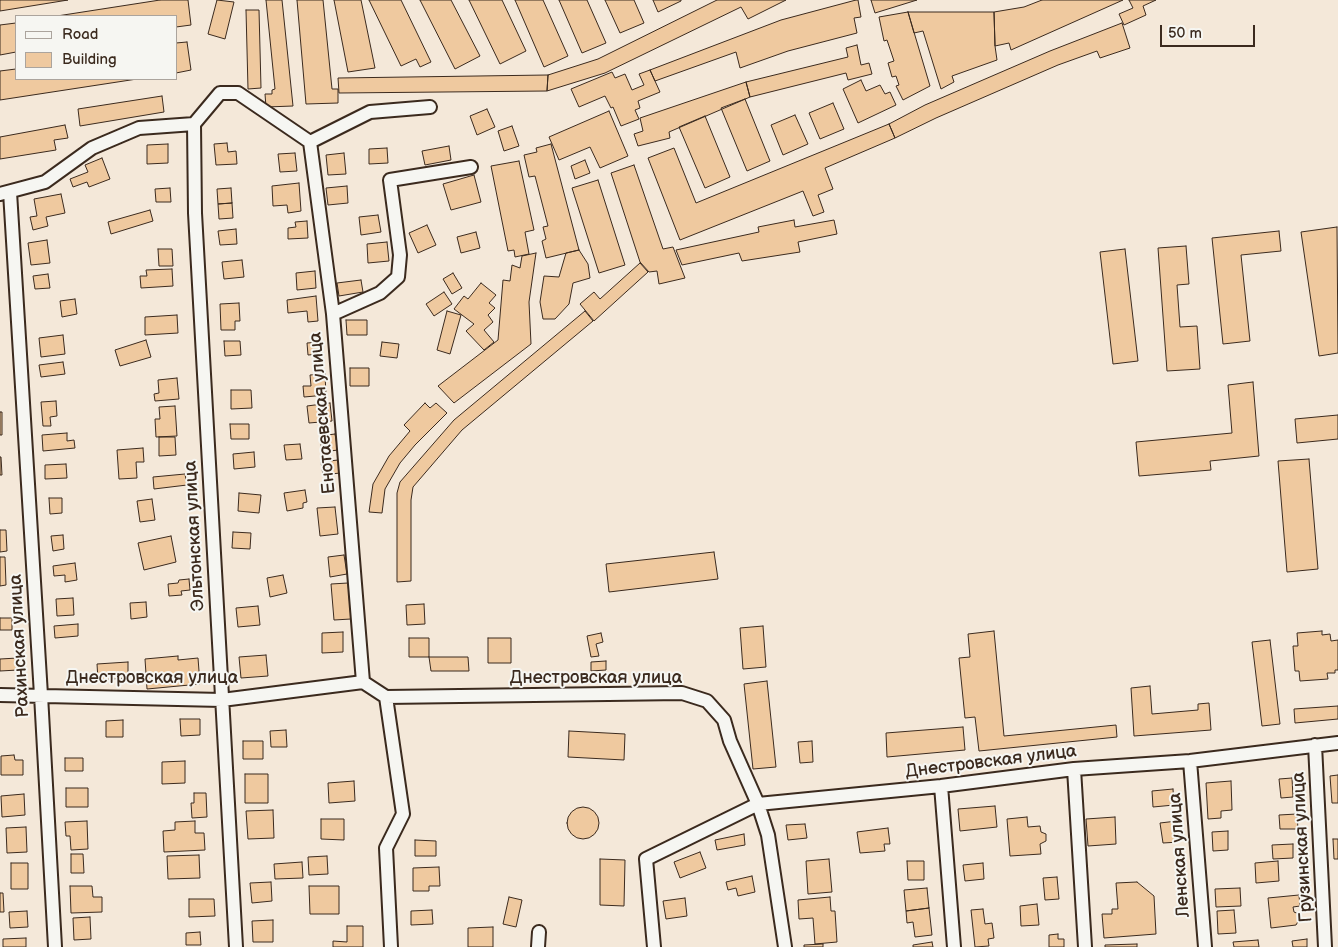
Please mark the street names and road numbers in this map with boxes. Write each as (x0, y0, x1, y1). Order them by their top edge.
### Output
street label: Енотаевская улица (305, 331, 341, 495)
street label: Эльтонская улица (180, 460, 210, 612)
street label: Рахинская улица (5, 574, 35, 718)
street label: Днестровская улица (66, 667, 238, 689)
street label: Днестровская улица (510, 667, 682, 689)
street label: Днестровская улица (904, 741, 1078, 783)
street label: Грузинская улица (1288, 771, 1318, 923)
street label: Ленская улица (1165, 792, 1195, 918)

